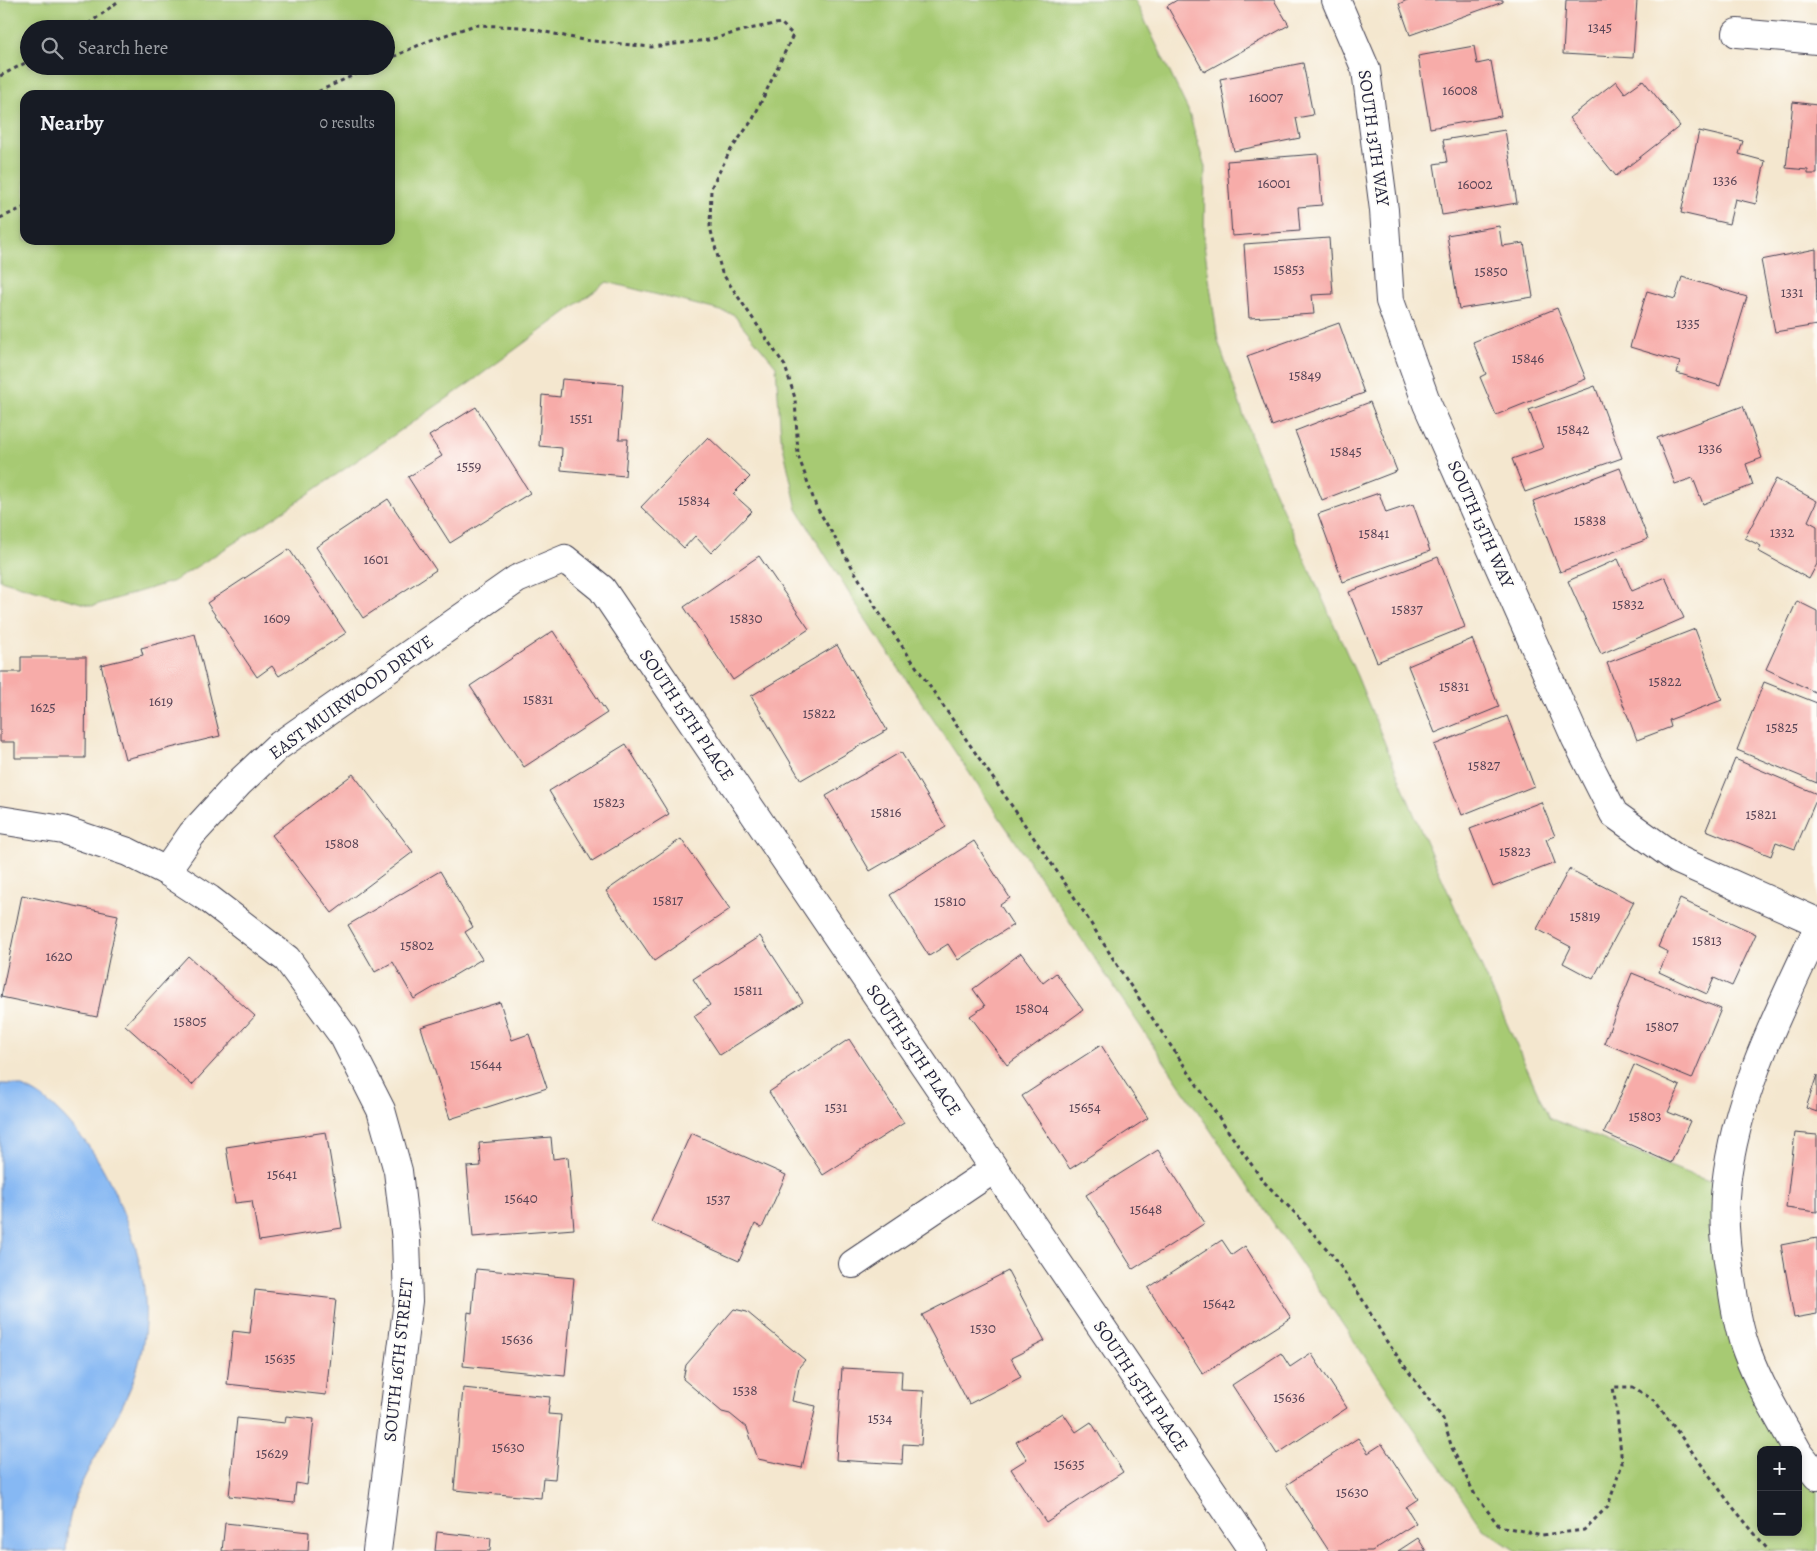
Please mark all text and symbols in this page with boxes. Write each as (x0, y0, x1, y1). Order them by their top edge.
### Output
house number: 1345 (1588, 17, 1612, 37)
search box (20, 20, 395, 75)
icon: search (38, 34, 66, 62)
text: Search here (78, 35, 168, 61)
street label: SOUTH 13TH WAY (1353, 68, 1396, 209)
house number: 16008 (1442, 80, 1478, 100)
house number: 16007 (1249, 87, 1284, 107)
text: Nearby (40, 109, 103, 137)
text: 0 results (319, 112, 375, 134)
house number: 1336 (1713, 170, 1737, 190)
house number: 16001 (1257, 173, 1291, 193)
house number: 16002 (1457, 174, 1493, 194)
house number: 15853 (1273, 259, 1305, 279)
house number: 15850 (1474, 261, 1508, 281)
house number: 1331 (1781, 282, 1803, 302)
house number: 1335 (1676, 313, 1700, 333)
house number: 15846 (1512, 348, 1544, 368)
house number: 15849 (1289, 365, 1321, 385)
house number: 1551 (569, 408, 593, 428)
house number: 15842 (1557, 419, 1589, 439)
house number: 1336 (1698, 438, 1722, 458)
house number: 15845 (1330, 441, 1362, 461)
house number: 1559 (457, 456, 482, 476)
street label: SOUTH 13TH WAY (1442, 456, 1520, 593)
house number: 15834 (678, 490, 710, 510)
house number: 15838 (1574, 510, 1606, 530)
house number: 1332 (1770, 522, 1794, 542)
house number: 15841 (1359, 523, 1389, 543)
house number: 1601 (363, 549, 389, 569)
house number: 15832 (1612, 594, 1644, 614)
house number: 15837 (1391, 599, 1423, 619)
house number: 1609 (264, 608, 291, 628)
house number: 15830 (729, 608, 763, 628)
street label: EAST MUIRWOOD DRIVE (264, 629, 438, 765)
street label: SOUTH 15TH PLACE (634, 645, 740, 785)
house number: 15822 (1648, 671, 1682, 691)
house number: 15831 (1439, 676, 1469, 696)
house number: 15831 (523, 689, 553, 709)
house number: 1619 (149, 691, 173, 711)
house number: 1625 (30, 697, 56, 717)
house number: 15822 (802, 703, 836, 723)
house number: 15825 (1766, 717, 1798, 737)
house number: 15827 (1468, 755, 1501, 775)
house number: 15823 (593, 792, 625, 812)
house number: 15816 (871, 802, 902, 822)
house number: 15821 (1745, 804, 1777, 824)
house number: 15808 (325, 833, 359, 853)
house number: 15823 (1499, 841, 1531, 861)
house number: 15817 (653, 890, 684, 910)
house number: 15810 (934, 891, 966, 911)
house number: 15819 (1570, 906, 1601, 926)
house number: 15813 (1692, 930, 1722, 950)
house number: 15802 (400, 935, 434, 955)
house number: 1620 (45, 946, 73, 966)
house number: 15811 (733, 980, 763, 1000)
street label: SOUTH 15TH PLACE (861, 980, 967, 1120)
house number: 15804 (1015, 998, 1049, 1018)
house number: 15805 (173, 1011, 207, 1031)
house number: 15807 (1645, 1016, 1679, 1036)
house number: 15644 (470, 1054, 502, 1074)
house number: 1531 (825, 1097, 847, 1117)
house number: 15654 (1069, 1097, 1101, 1117)
house number: 15803 (1628, 1106, 1662, 1126)
house number: 15641 (267, 1164, 297, 1184)
house number: 15640 (504, 1188, 538, 1208)
house number: 1537 (706, 1189, 731, 1209)
house number: 15648 (1130, 1199, 1162, 1219)
street label: SOUTH 16TH STREET (377, 1277, 419, 1443)
house number: 15642 (1203, 1293, 1235, 1313)
street label: SOUTH 15TH PLACE (1088, 1316, 1194, 1456)
house number: 1530 (970, 1318, 996, 1338)
house number: 15636 (501, 1329, 533, 1349)
house number: 15635 (264, 1348, 296, 1368)
house number: 1538 (732, 1380, 758, 1400)
house number: 15636 (1273, 1387, 1305, 1407)
house number: 1534 (868, 1408, 893, 1428)
house number: 15630 (492, 1437, 524, 1457)
house number: 15629 (256, 1443, 288, 1463)
map controls (1757, 1446, 1802, 1536)
button: + (1757, 1446, 1802, 1491)
house number: 15635 (1053, 1454, 1085, 1474)
house number: 15630 (1336, 1482, 1368, 1502)
button: − (1757, 1491, 1802, 1536)

